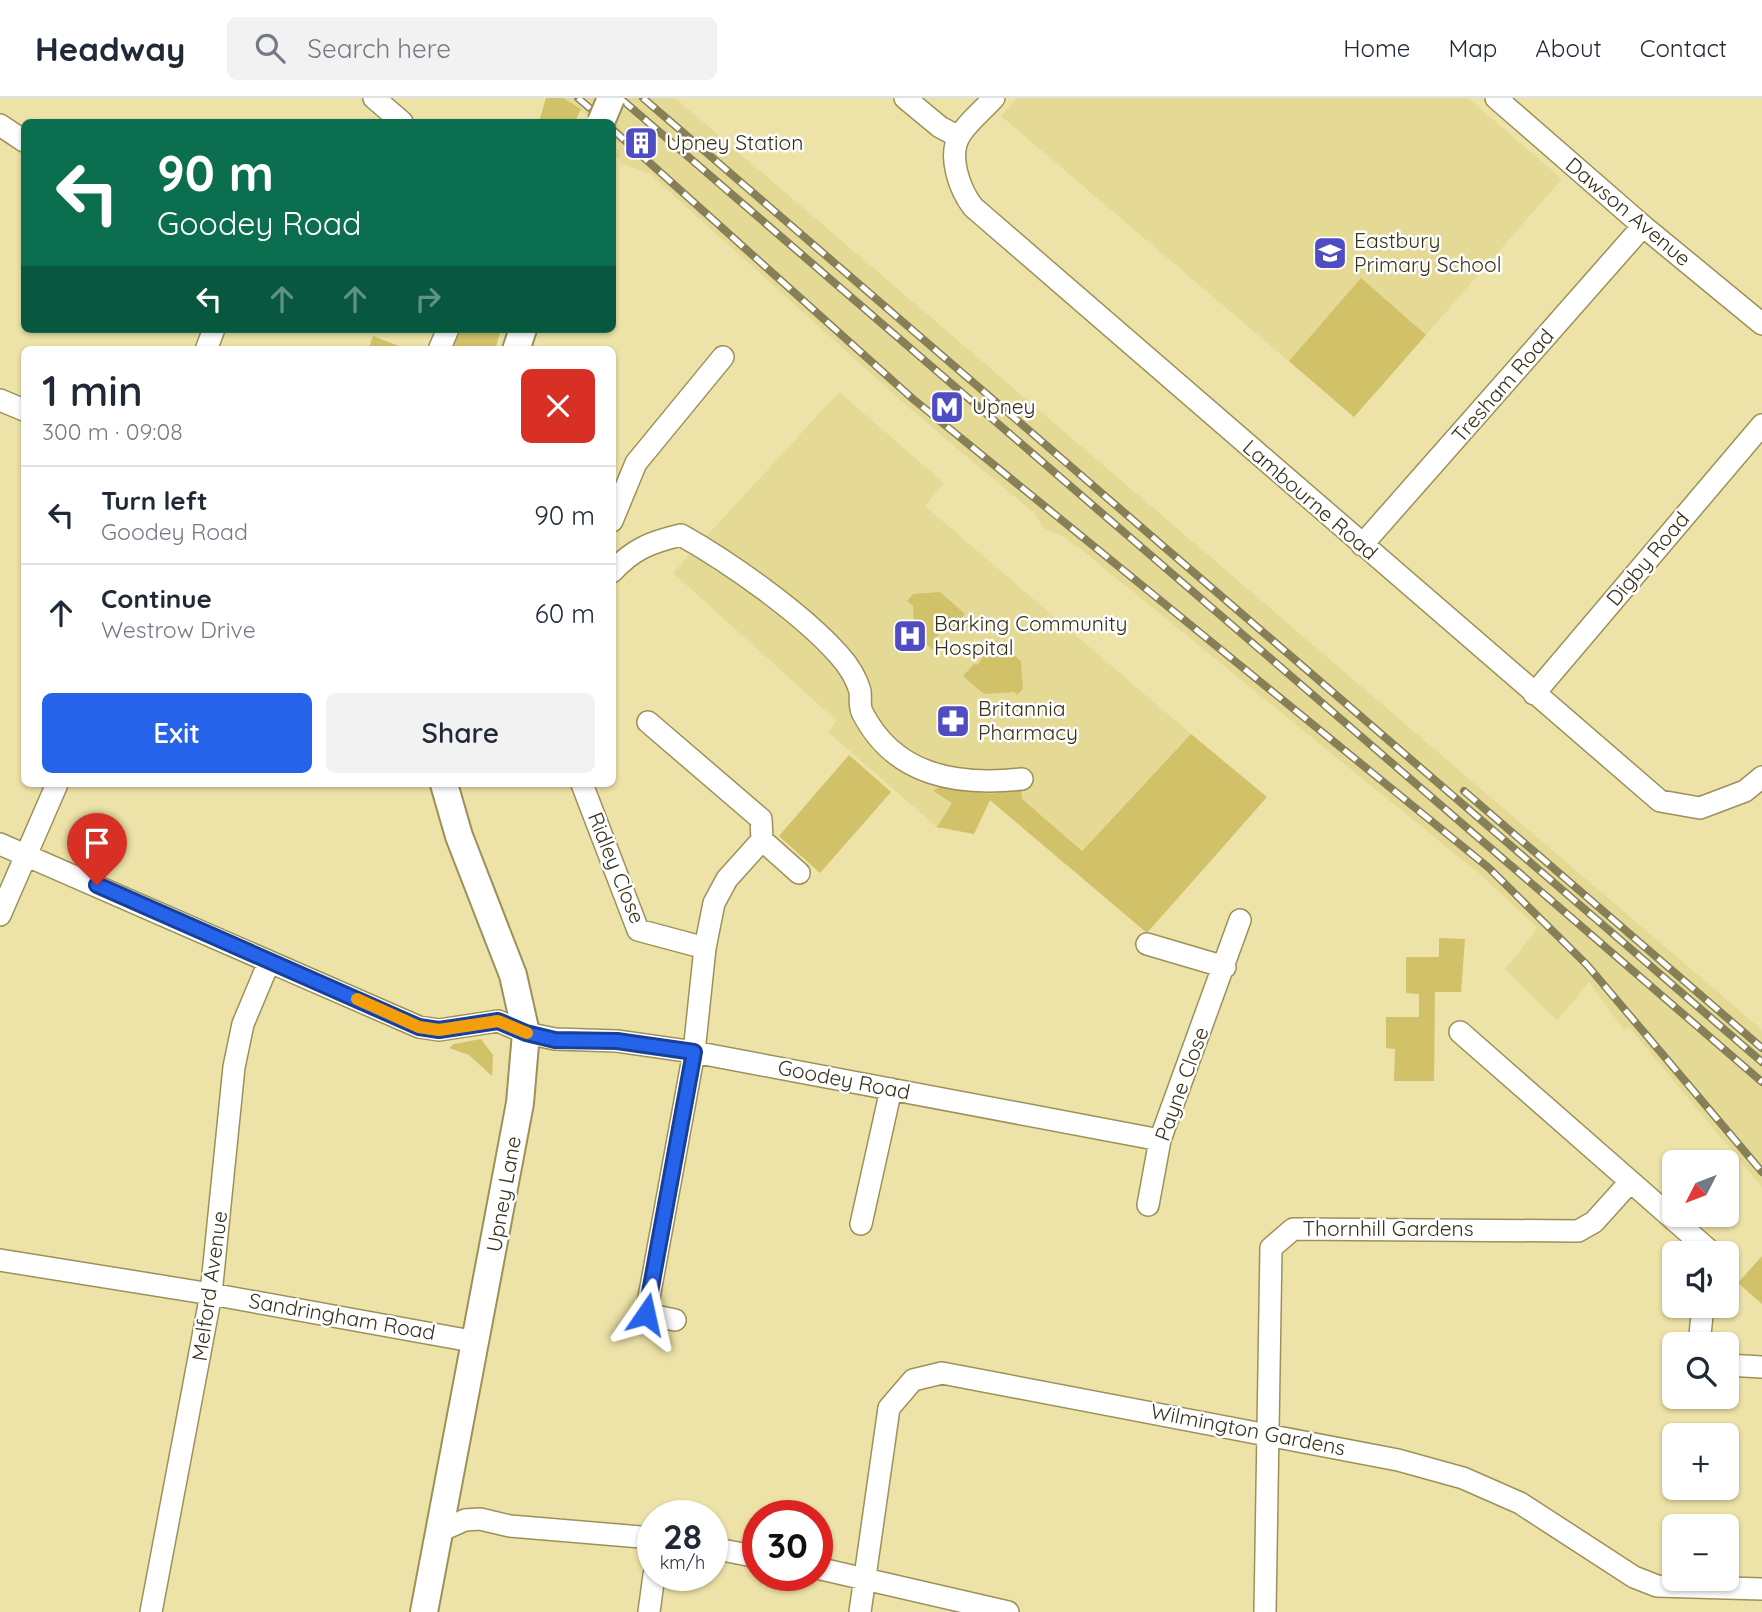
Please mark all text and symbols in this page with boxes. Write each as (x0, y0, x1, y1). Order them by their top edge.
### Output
search box (227, 17, 717, 80)
text: Headway (35, 28, 185, 69)
icon: search (251, 29, 289, 67)
text: Search here (307, 32, 451, 65)
text: Home (1343, 33, 1410, 63)
text: Map (1448, 33, 1497, 63)
text: About (1535, 33, 1602, 63)
text: Contact (1640, 33, 1727, 63)
building icon: Upney Station (622, 124, 660, 162)
place label: Upney Station (666, 129, 803, 155)
text: 90 m (157, 142, 274, 203)
icon: left (42, 147, 133, 238)
street label: Dawson Avenue (1561, 151, 1697, 271)
text: Goodey Road (157, 203, 362, 243)
place label: Eastbury Primary School (1354, 227, 1502, 277)
school or university icon: Eastbury Primary School (1311, 234, 1349, 272)
icon: left (190, 280, 228, 318)
icon: ahead (263, 280, 301, 318)
icon: ahead (336, 280, 374, 318)
icon: right (409, 280, 447, 318)
street label: Tresham Road (1446, 323, 1559, 448)
text: 1 min (42, 364, 143, 417)
button: close (521, 369, 595, 443)
metro station icon: Upney (928, 388, 966, 426)
place label: Upney (972, 393, 1036, 419)
text: 300 m · 09:08 (42, 417, 183, 446)
street label: Lambourne Road (1238, 434, 1383, 565)
text: Turn left (101, 484, 208, 517)
icon: left (42, 496, 80, 534)
text: 90 m (534, 499, 595, 532)
street label: Digby Road (1600, 506, 1694, 611)
text: Goodey Road (101, 517, 248, 546)
text: Continue (101, 582, 212, 615)
icon: ahead (42, 594, 80, 632)
text: 60 m (535, 597, 595, 630)
place label: Barking Community Hospital (934, 610, 1128, 660)
text: Westrow Drive (101, 615, 256, 644)
hospital icon: Barking Community Hospital (891, 617, 929, 655)
button: Exit (42, 693, 312, 773)
button: Share (326, 693, 595, 773)
place label: Britannia Pharmacy (978, 695, 1078, 745)
pharmacy icon: Britannia Pharmacy (934, 702, 972, 740)
street label: Ridley Close (583, 808, 651, 927)
pin (67, 813, 127, 885)
icon: arrive (78, 824, 116, 862)
street label: Payne Close (1148, 1023, 1214, 1144)
street label: Goodey Road (776, 1053, 913, 1105)
street label: Upney Lane (480, 1134, 526, 1254)
north arrow (1662, 1150, 1740, 1227)
map controls (1662, 1150, 1739, 1591)
street label: Melford Avenue (186, 1209, 232, 1363)
street label: Thornhill Gardens (1302, 1215, 1474, 1241)
button: sound (1662, 1241, 1739, 1318)
position arrow (609, 1277, 683, 1351)
street label: Sandringham Road (247, 1287, 437, 1345)
button: search (1662, 1332, 1739, 1409)
street label: Wilmington Gardens (1149, 1397, 1348, 1461)
button: + (1662, 1423, 1739, 1500)
speed limit sign: 30 (742, 1500, 833, 1591)
text: 28 (663, 1514, 702, 1558)
button: − (1662, 1514, 1739, 1591)
text: km/h (660, 1551, 705, 1574)

